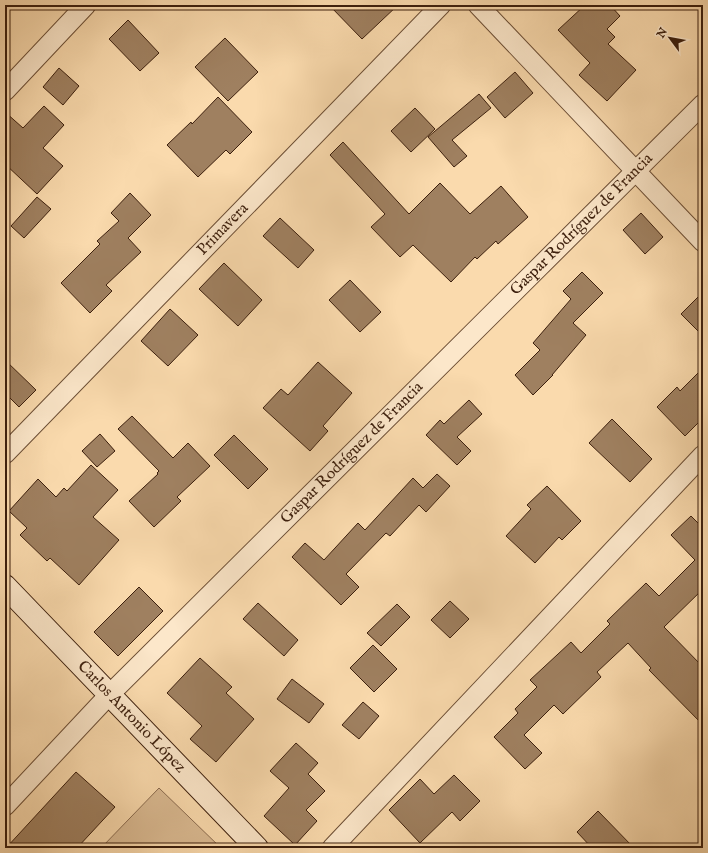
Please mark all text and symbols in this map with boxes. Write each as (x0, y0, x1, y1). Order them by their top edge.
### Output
north arrow (650, 18, 690, 58)
text: N (653, 25, 671, 42)
street label: Gaspar Rodríguez de Francia (506, 149, 657, 300)
street label: Primavera (193, 199, 253, 260)
street label: Gaspar Rodríguez de Francia (276, 378, 428, 529)
street label: Carlos Antonio López (73, 657, 190, 777)

